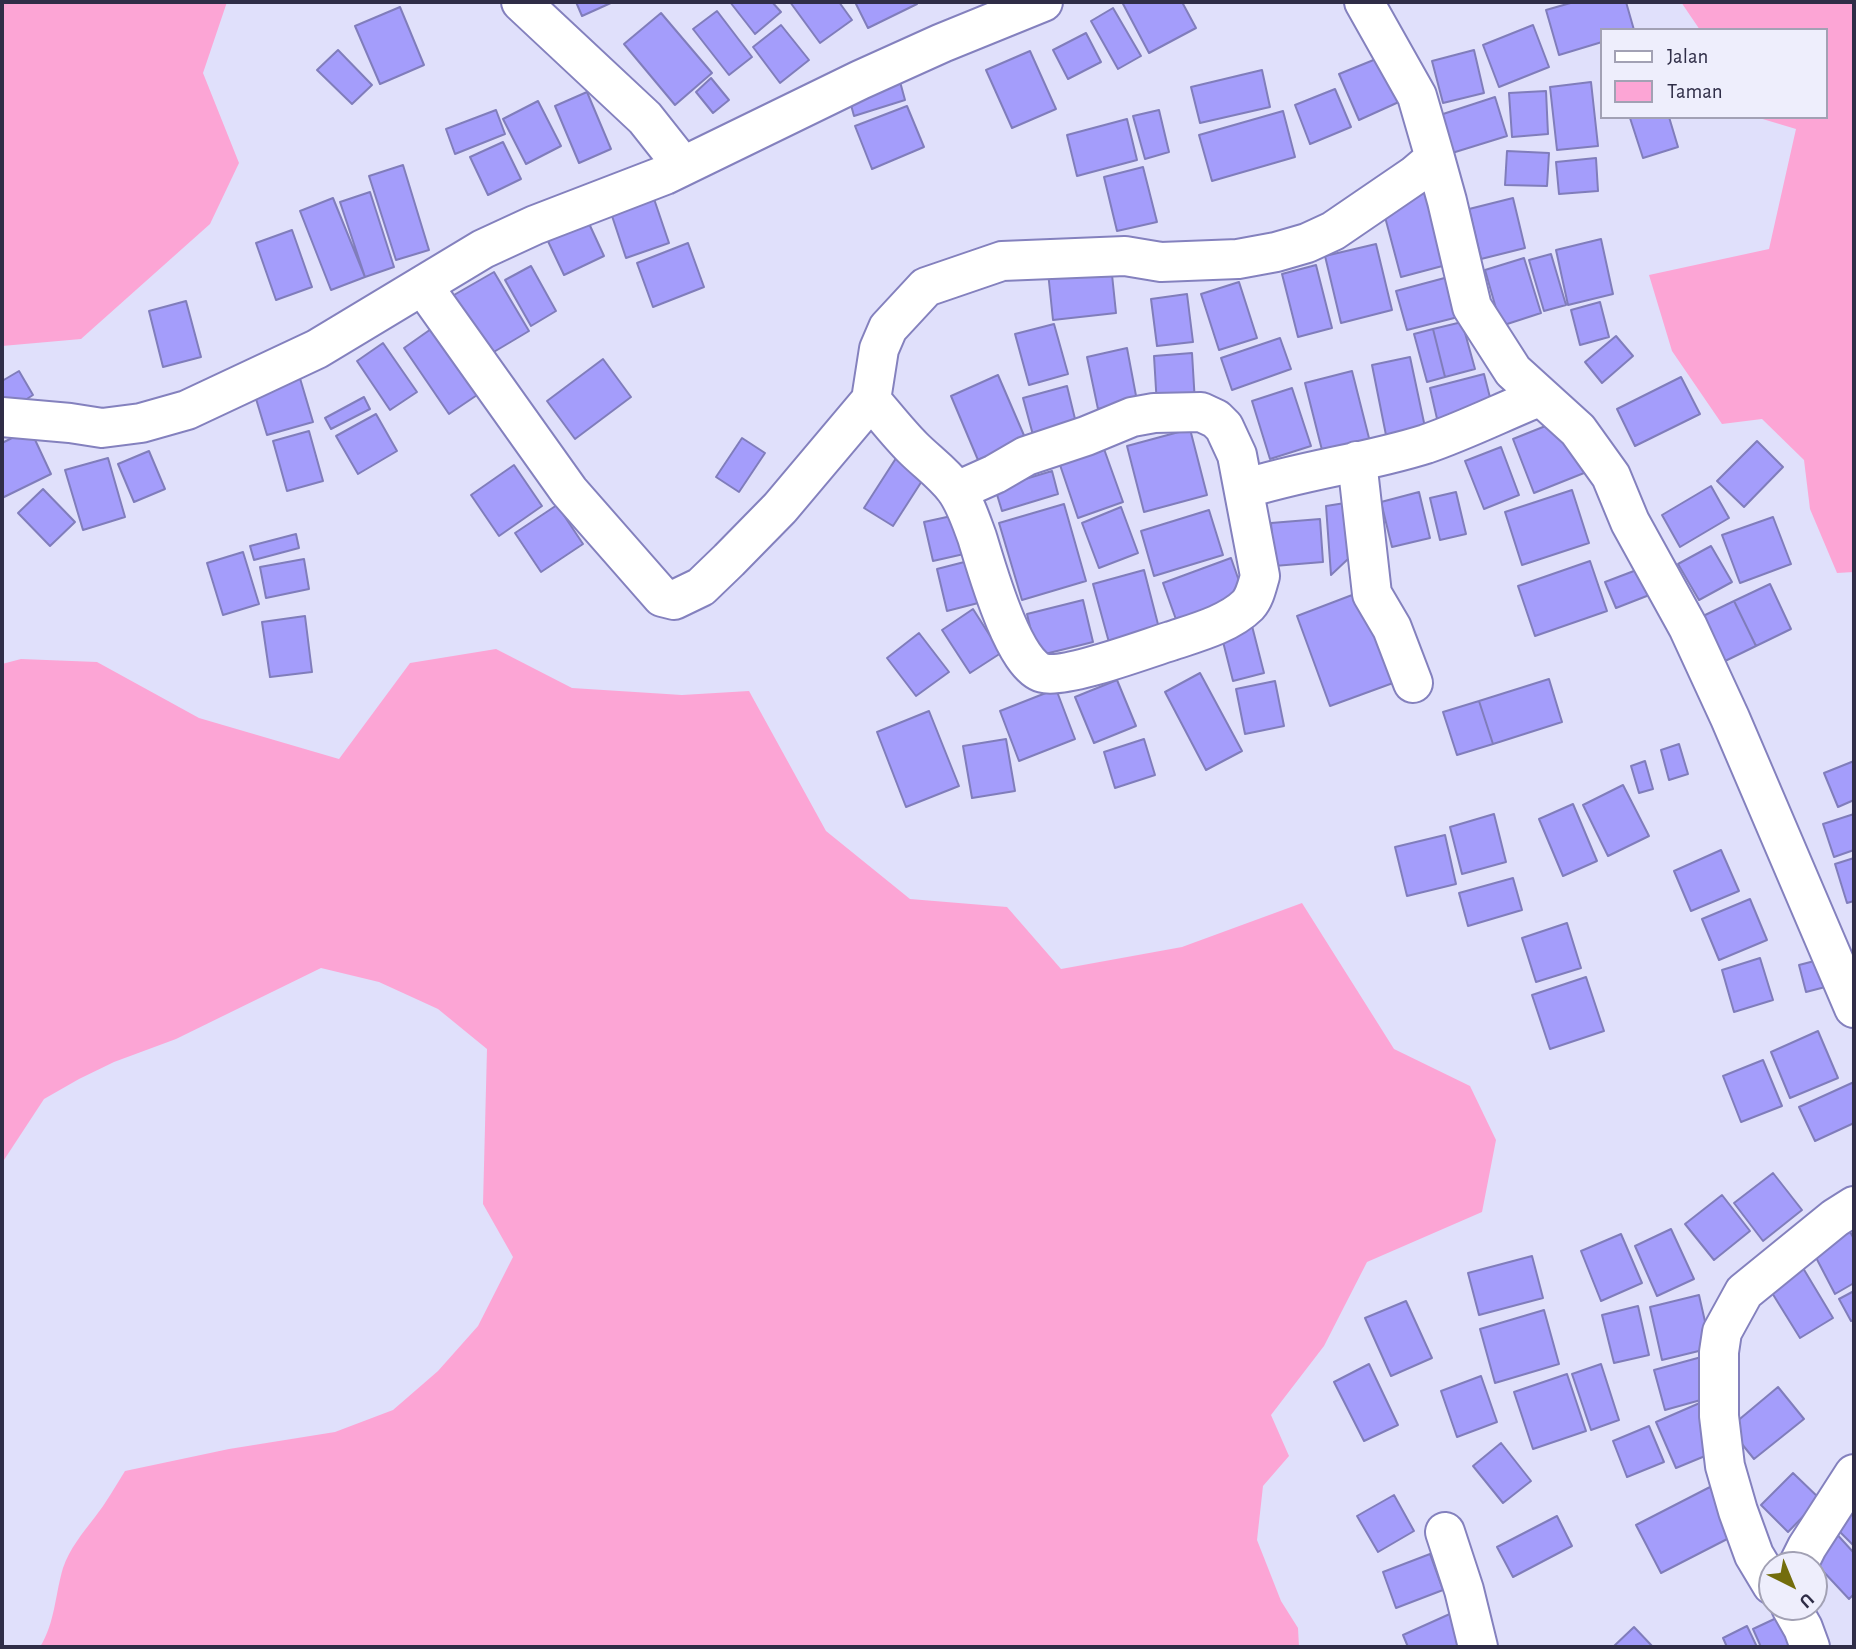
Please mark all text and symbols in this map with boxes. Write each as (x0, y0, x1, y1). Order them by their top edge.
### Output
legend (1601, 28, 1828, 119)
text: Jalan (1667, 46, 1708, 67)
text: Taman (1667, 81, 1723, 102)
north arrow (1758, 1551, 1828, 1621)
text: U (1795, 1589, 1817, 1611)

